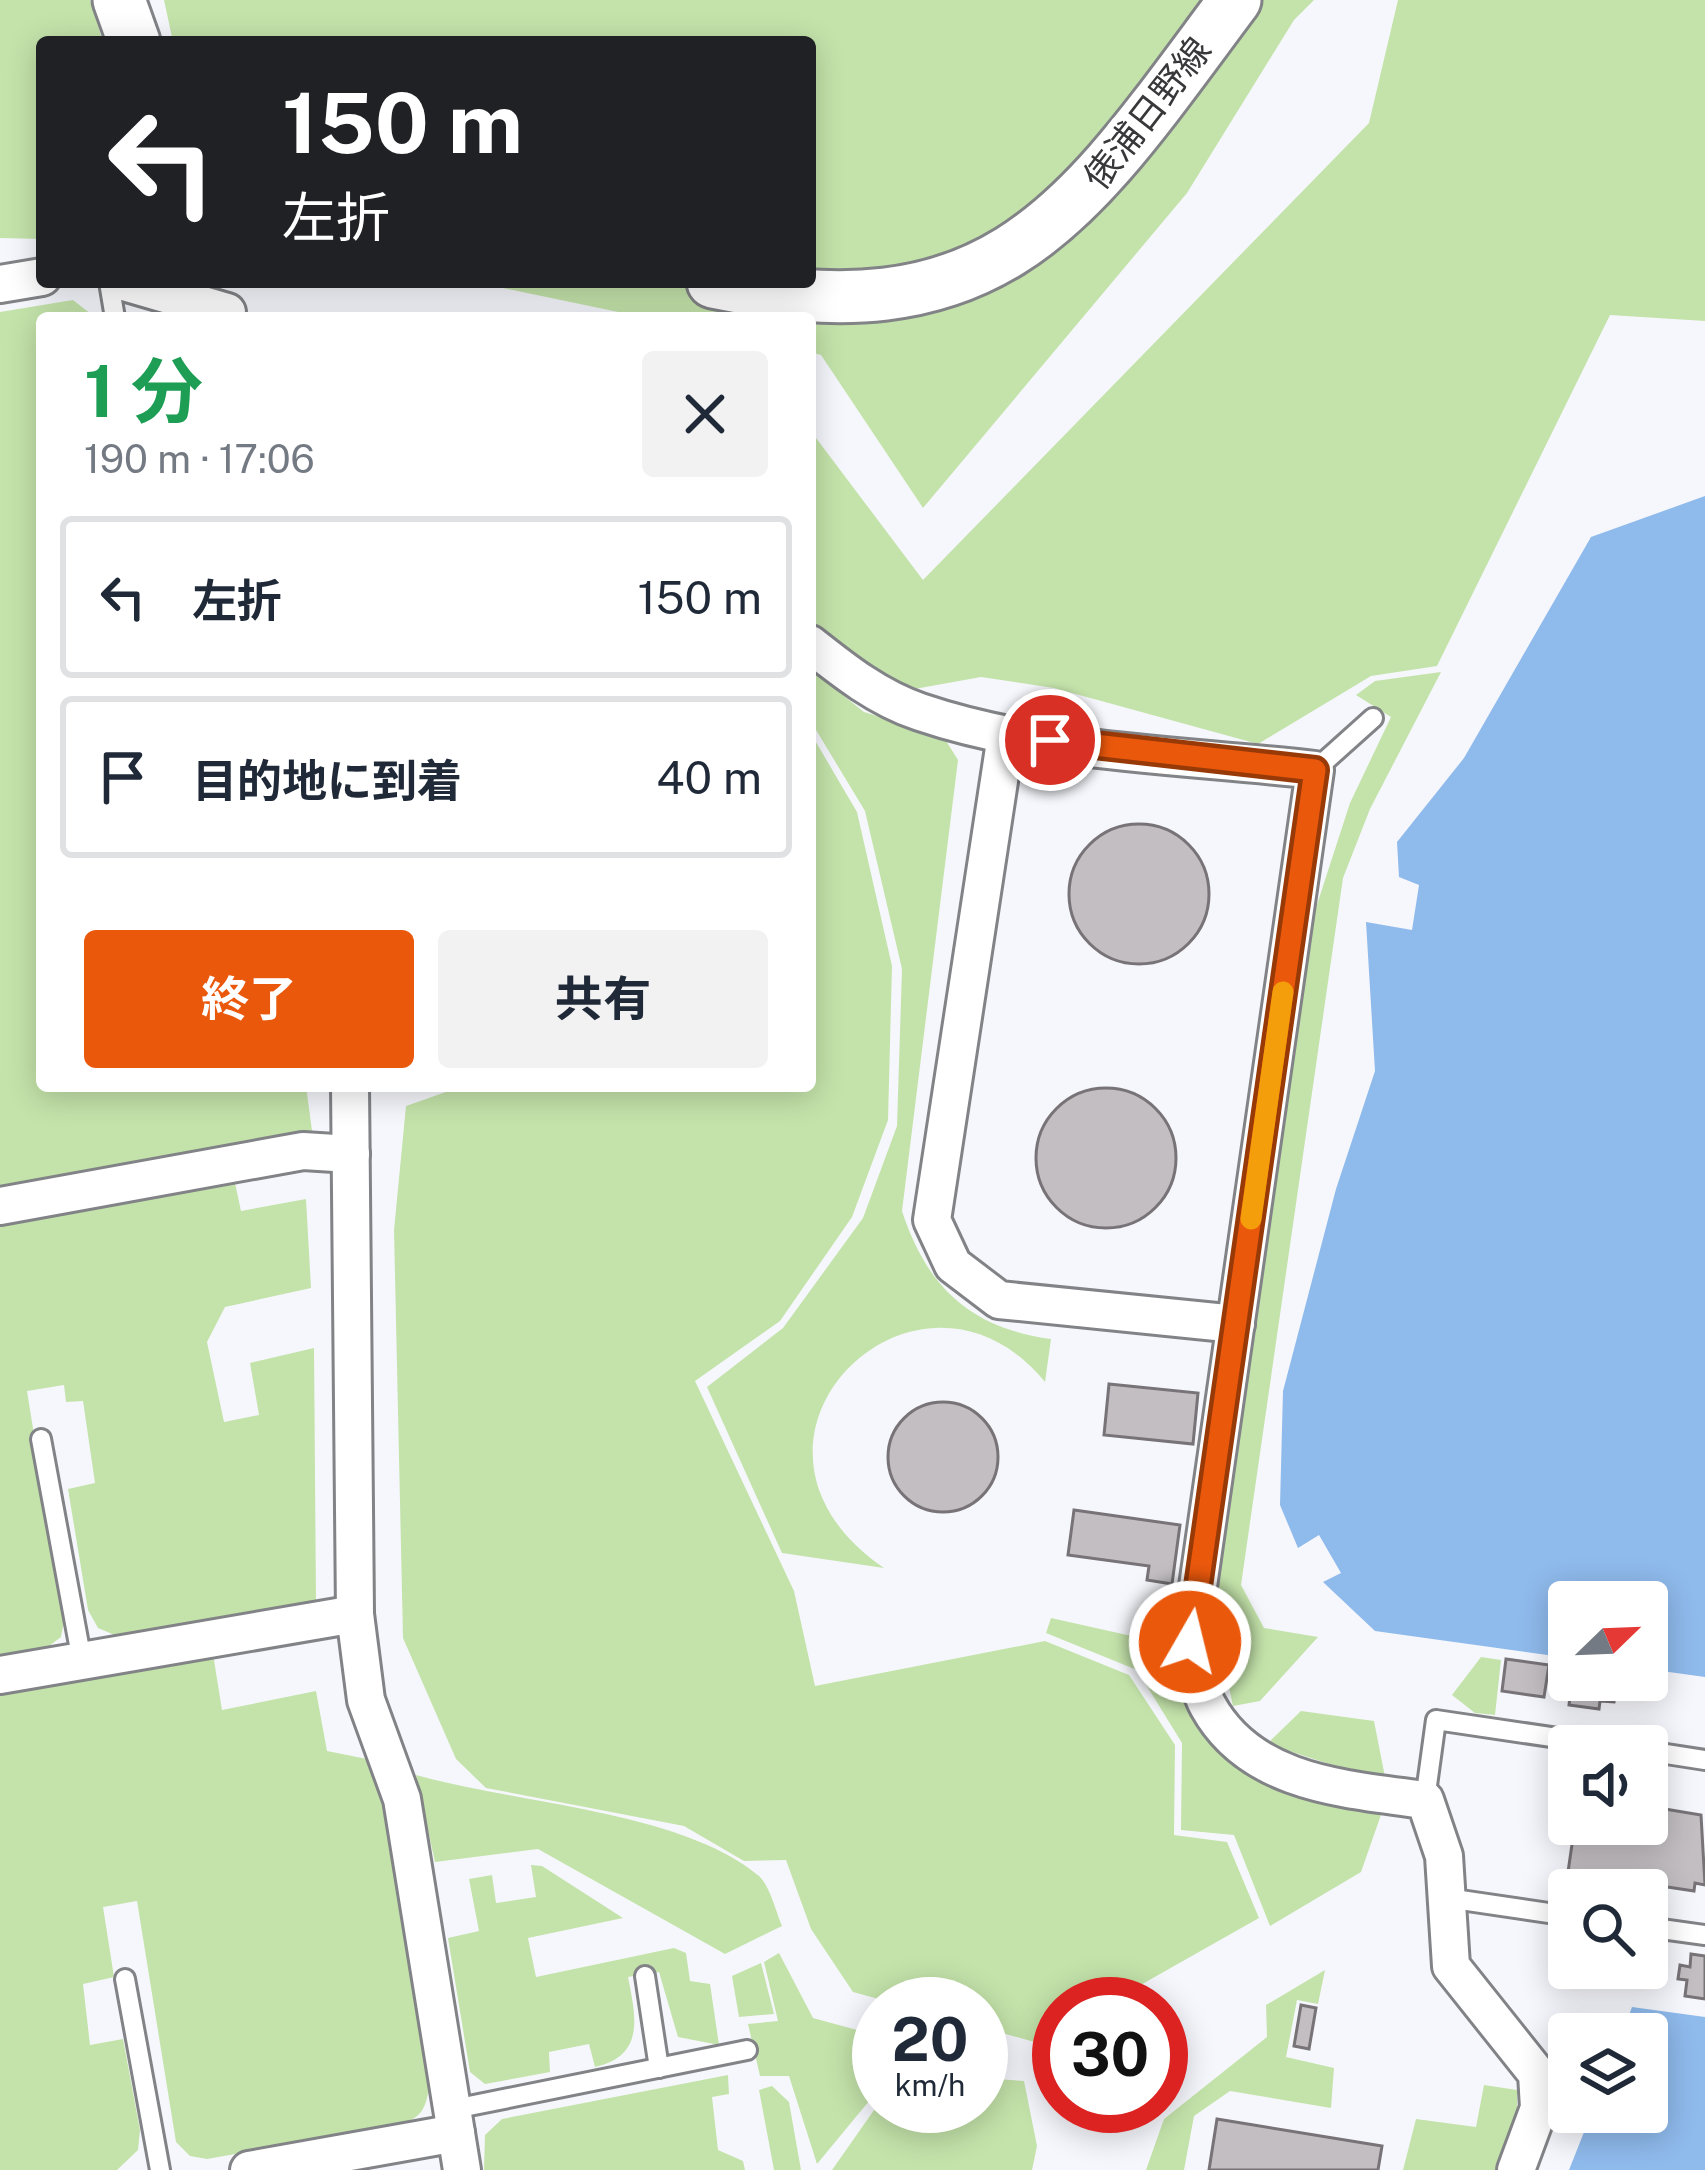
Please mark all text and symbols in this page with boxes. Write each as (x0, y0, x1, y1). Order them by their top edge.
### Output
street label: 俵浦日野線 (1075, 29, 1219, 197)
text: 150 m (282, 73, 523, 172)
icon: left (84, 84, 240, 240)
text: 左折 (282, 186, 390, 249)
text: 1 分 (84, 349, 203, 433)
button: close (642, 351, 768, 477)
text: 190 m · 17:06 (84, 436, 315, 482)
icon: left (90, 564, 156, 630)
text: 150 m (637, 571, 762, 624)
text: 左折 (192, 574, 282, 627)
pin (999, 689, 1101, 791)
icon: arrive (1017, 707, 1083, 773)
icon: arrive (90, 744, 156, 810)
text: 40 m (656, 751, 762, 804)
text: 目的地に到着 (192, 754, 462, 807)
button: 終了 (84, 930, 414, 1068)
button: 共有 (438, 930, 768, 1068)
position arrow (1127, 1579, 1253, 1705)
north arrow (1548, 1581, 1668, 1701)
map controls (1548, 1581, 1668, 2133)
button: sound (1548, 1725, 1668, 1845)
button: search (1548, 1869, 1668, 1989)
speed limit sign: 30 (1032, 1977, 1188, 2133)
text: 20 (892, 2004, 968, 2075)
button: layers (1548, 2013, 1668, 2133)
text: km/h (895, 2067, 965, 2103)

